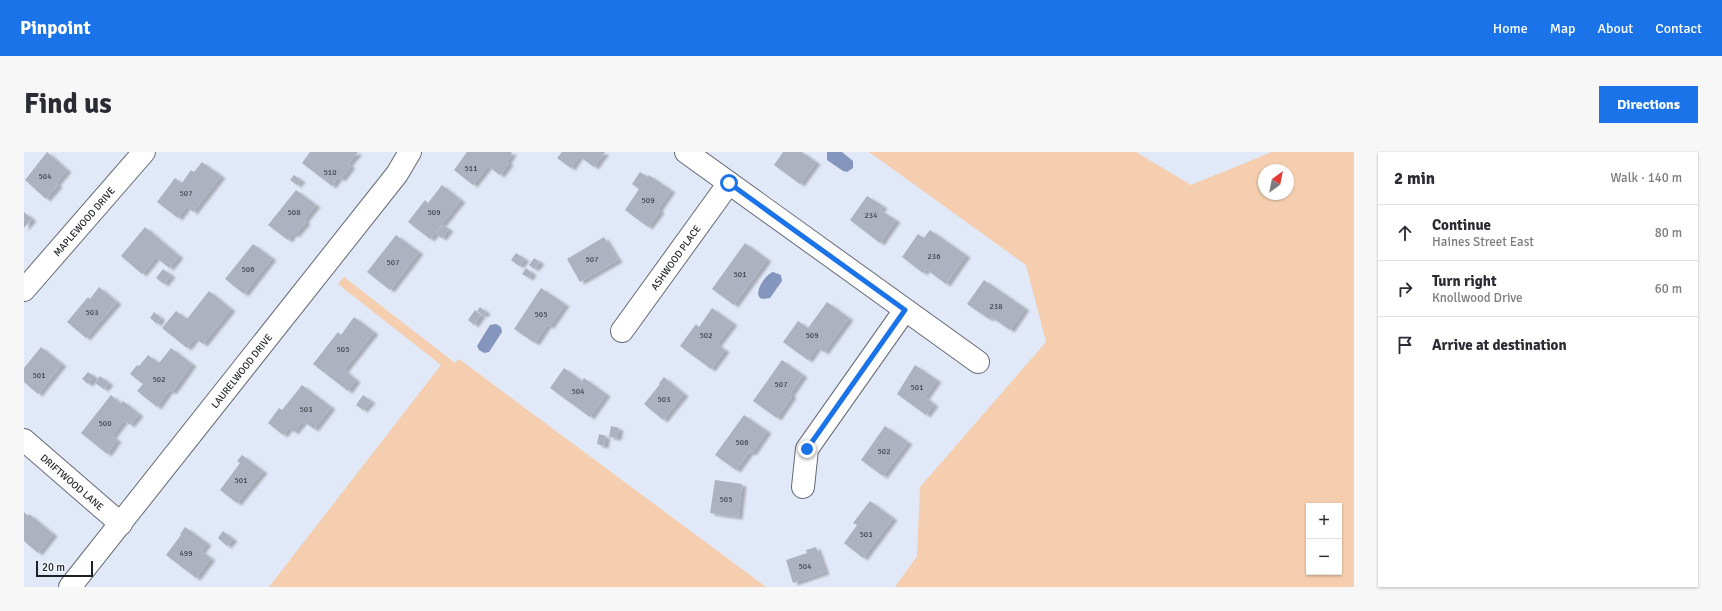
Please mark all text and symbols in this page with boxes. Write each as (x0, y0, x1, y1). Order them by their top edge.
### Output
text: Pinpoint (20, 16, 91, 40)
text: Home (1493, 20, 1528, 37)
text: Map (1550, 20, 1575, 37)
text: About (1597, 20, 1633, 37)
text: Contact (1655, 20, 1702, 37)
button: Directions (1599, 86, 1698, 123)
text: Find us (24, 87, 112, 121)
house number: 511 (465, 163, 477, 173)
north arrow (1258, 164, 1294, 200)
house number: 510 (324, 167, 336, 177)
text: 2 min (1394, 168, 1435, 189)
text: Walk · 140 m (1611, 170, 1682, 186)
house number: 504 (39, 171, 52, 181)
route start (720, 174, 738, 192)
street label: MAPLEWOOD DRIVE (51, 185, 118, 259)
house number: 507 (180, 188, 192, 198)
house number: 509 (642, 195, 654, 205)
house number: 508 (288, 207, 300, 217)
house number: 509 (428, 207, 440, 217)
house number: 234 (865, 210, 878, 220)
text: Continue (1432, 216, 1491, 234)
icon: ahead (1394, 222, 1416, 244)
street label: ASHWOOD PLACE (649, 223, 704, 293)
text: 80 m (1655, 225, 1682, 241)
text: Haines Street East (1432, 234, 1534, 250)
house number: 236 (928, 251, 940, 261)
house number: 507 (586, 254, 598, 264)
house number: 507 (387, 257, 399, 267)
house number: 506 (242, 264, 254, 274)
house number: 501 (734, 269, 746, 279)
text: Turn right (1432, 272, 1497, 290)
icon: right (1394, 278, 1416, 300)
text: 60 m (1655, 281, 1682, 297)
text: Knollwood Drive (1432, 290, 1523, 306)
house number: 238 (990, 301, 1002, 311)
house number: 503 (86, 307, 98, 317)
house number: 505 (535, 309, 547, 319)
house number: 502 (700, 330, 712, 340)
house number: 509 (806, 330, 818, 340)
street label: LAURELWOOD DRIVE (209, 331, 275, 411)
icon: arrive (1394, 334, 1416, 356)
text: Arrive at destination (1432, 336, 1567, 354)
house number: 505 (337, 344, 349, 354)
house number: 501 (33, 370, 45, 380)
house number: 502 (153, 374, 165, 384)
house number: 507 (775, 379, 787, 389)
house number: 501 (911, 382, 923, 392)
house number: 504 (572, 386, 585, 396)
house number: 503 (658, 394, 670, 404)
house number: 503 (300, 404, 312, 414)
house number: 500 (99, 418, 111, 428)
house number: 506 (736, 437, 748, 447)
route end (798, 440, 816, 458)
house number: 502 (878, 446, 890, 456)
street label: DRIFTWOOD LANE (38, 452, 106, 513)
house number: 501 (235, 475, 247, 485)
house number: 505 (720, 494, 732, 504)
map controls (1306, 503, 1342, 575)
button: + (1306, 503, 1342, 539)
house number: 503 (860, 529, 872, 539)
button: − (1306, 539, 1342, 575)
house number: 499 (180, 548, 192, 558)
scale bar (36, 559, 93, 578)
text: 20 m (42, 561, 65, 574)
house number: 504 (799, 561, 812, 571)

